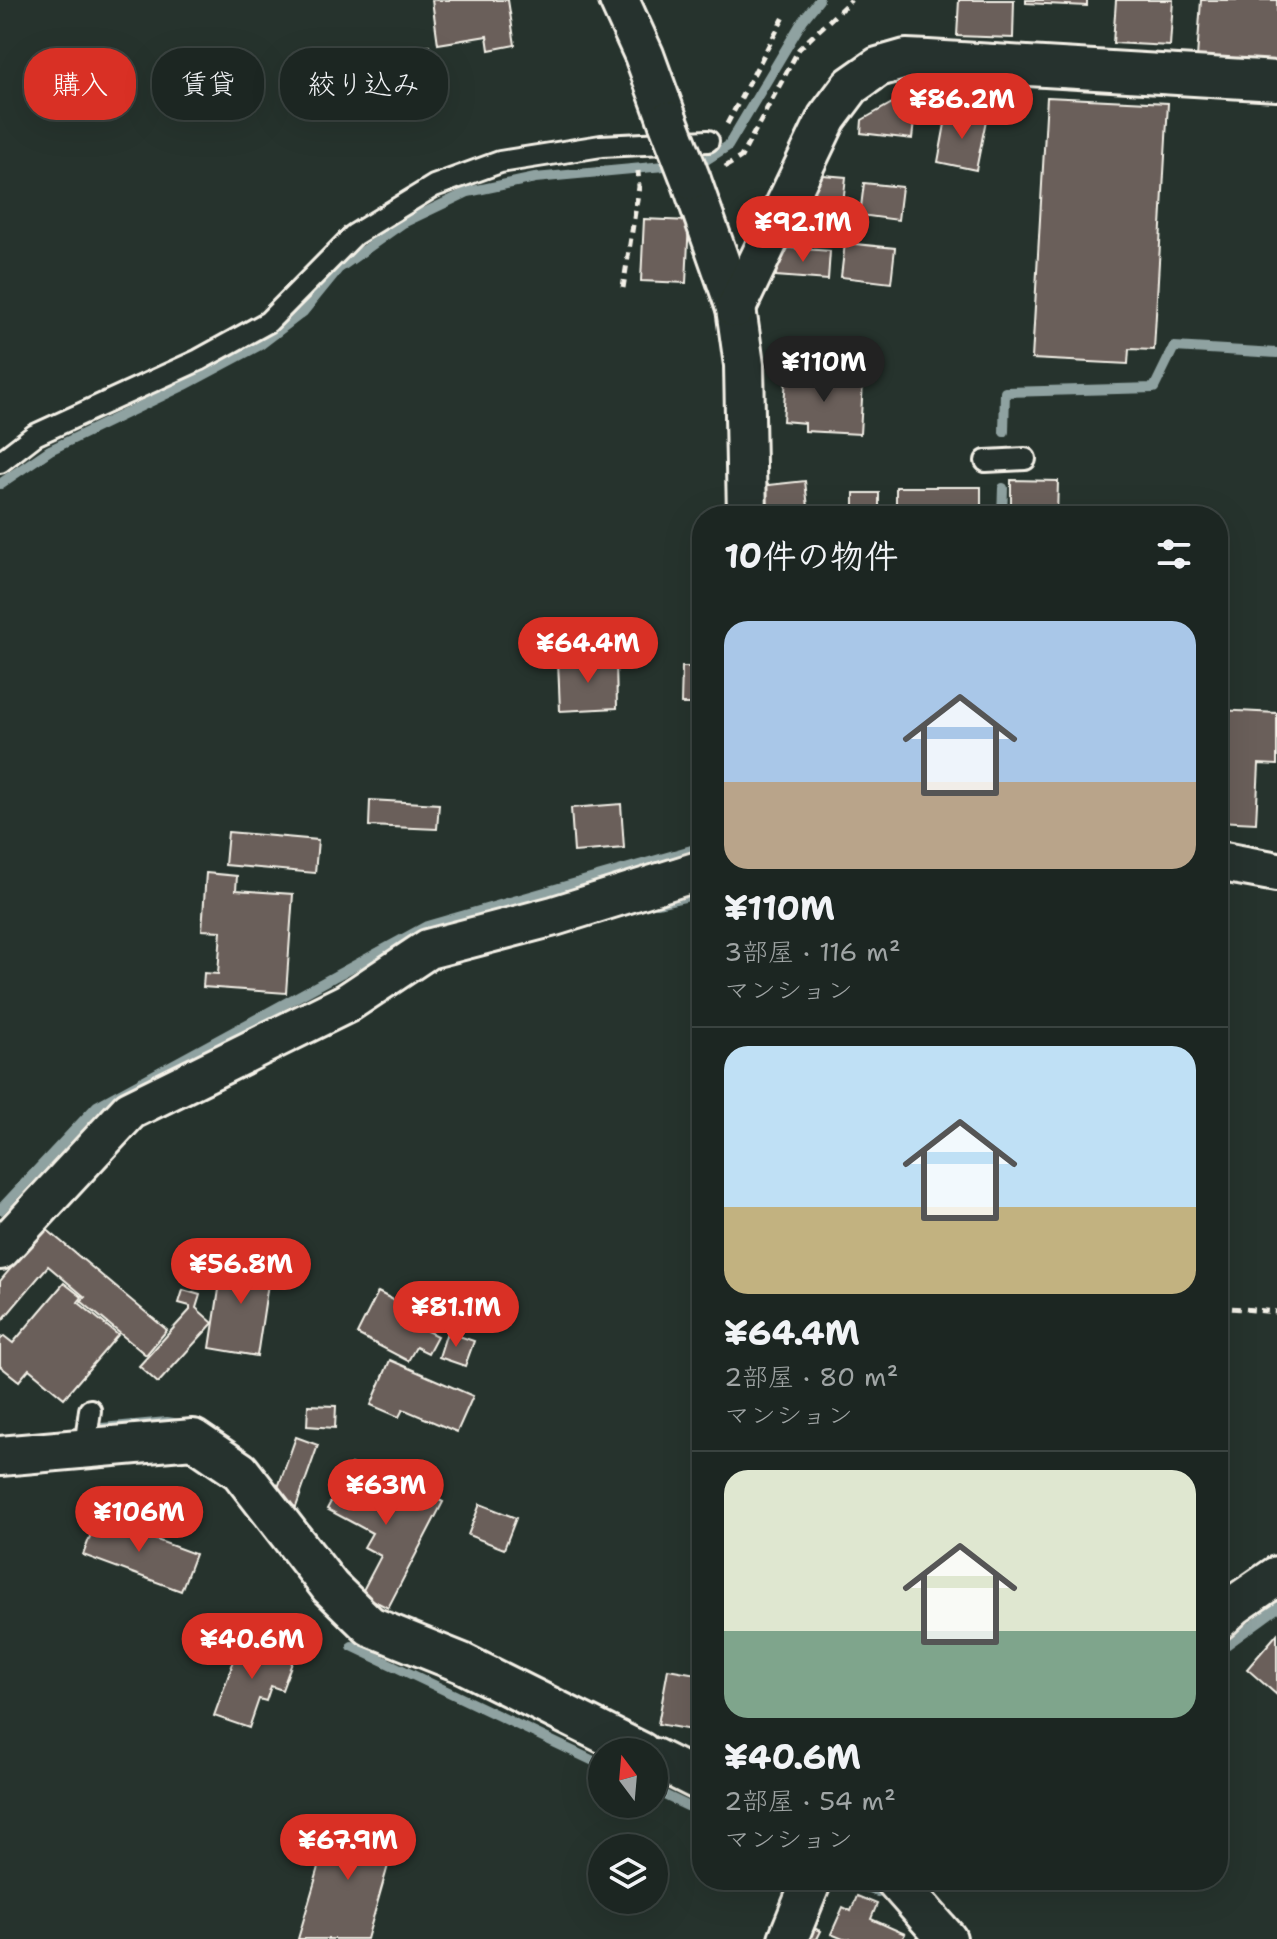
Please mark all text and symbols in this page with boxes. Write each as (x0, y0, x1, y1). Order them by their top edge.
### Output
chip: 購入 (24, 48, 136, 120)
chip: 賃貸 (152, 48, 264, 120)
chip: 絞り込み (280, 48, 448, 120)
pin: ¥86.2M (897, 73, 1027, 141)
text: ¥86.2M (909, 81, 1015, 116)
pin: ¥92.1M (738, 196, 868, 264)
text: ¥92.1M (754, 204, 852, 239)
pin: ¥110M (768, 336, 880, 404)
text: ¥110M (782, 344, 866, 379)
icon: filters (1152, 532, 1196, 576)
text: 10件の物件 (724, 533, 898, 579)
pin: ¥64.4M (523, 617, 653, 685)
text: ¥64.4M (536, 625, 640, 660)
icon: home (888, 673, 1032, 817)
text: ¥110M (724, 885, 835, 931)
text: 3部屋 · 116 m² (724, 934, 901, 969)
text: マンション (724, 972, 853, 1007)
icon: home (888, 1098, 1032, 1242)
pin: ¥56.8M (176, 1238, 306, 1306)
text: ¥56.8M (189, 1246, 293, 1281)
pin: ¥81.1M (391, 1281, 521, 1349)
text: ¥81.1M (411, 1289, 501, 1324)
text: ¥64.4M (724, 1310, 860, 1356)
text: 2部屋 · 80 m² (724, 1359, 898, 1394)
text: マンション (724, 1397, 853, 1432)
pin: ¥63M (339, 1459, 433, 1527)
text: ¥63M (346, 1467, 426, 1502)
pin: ¥106M (83, 1486, 195, 1554)
text: ¥106M (93, 1494, 185, 1529)
icon: home (888, 1522, 1032, 1666)
pin: ¥40.6M (187, 1613, 317, 1681)
text: ¥40.6M (200, 1621, 304, 1656)
text: ¥40.6M (724, 1734, 861, 1780)
north arrow (588, 1738, 668, 1818)
map controls (588, 1738, 668, 1914)
text: 2部屋 · 54 m² (724, 1783, 896, 1818)
pin: ¥67.9M (283, 1814, 413, 1882)
text: マンション (724, 1821, 853, 1856)
text: ¥67.9M (298, 1822, 398, 1857)
button: layers (588, 1834, 668, 1914)

